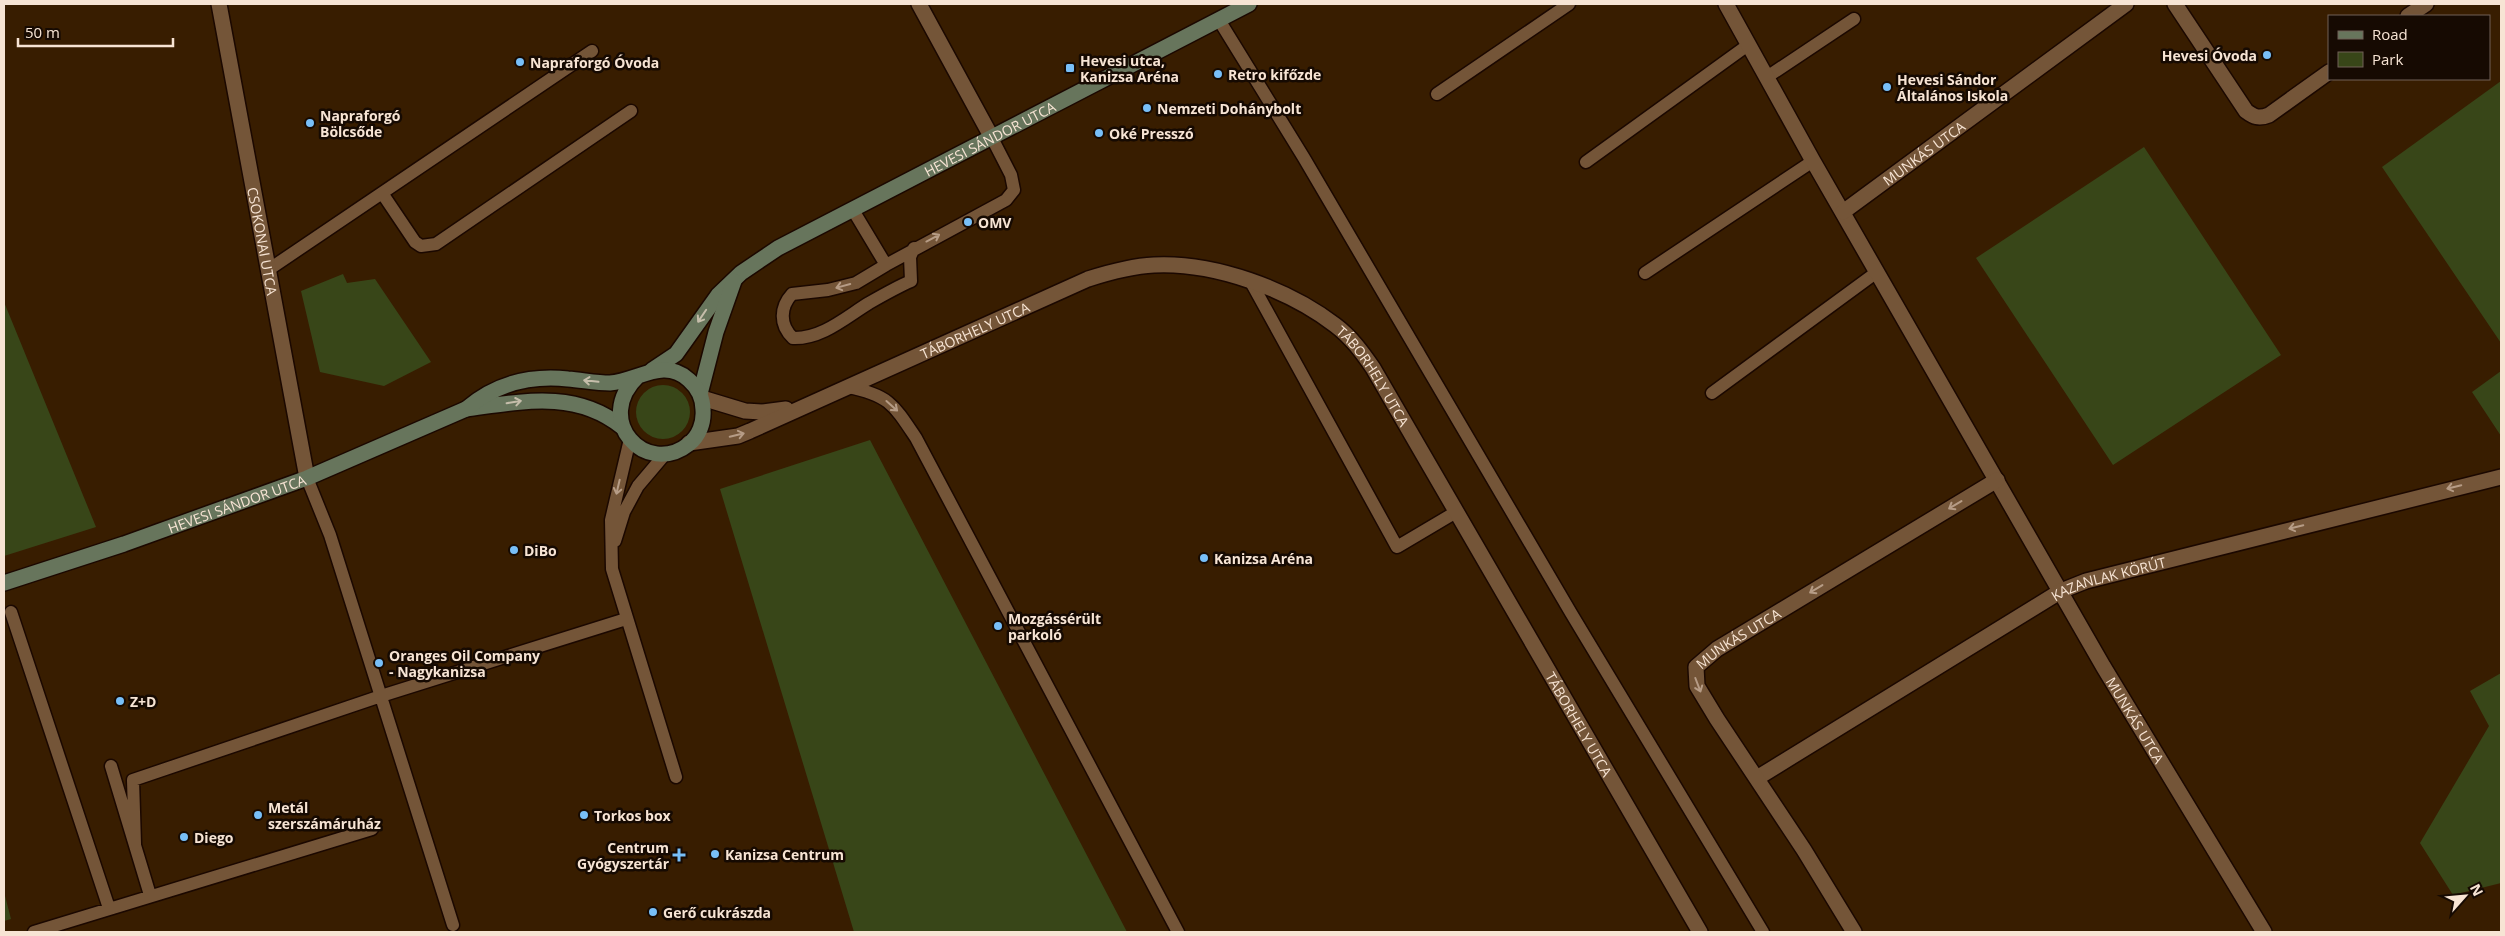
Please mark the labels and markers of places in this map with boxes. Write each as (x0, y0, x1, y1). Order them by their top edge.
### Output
place label: Hevesi Óvoda (2162, 46, 2257, 65)
marker: Hevesi Óvoda (2261, 49, 2273, 61)
place label: Hevesi utca, Kanizsa Aréna (1080, 51, 1179, 86)
place label: Napraforgó Óvoda (530, 53, 659, 72)
marker: Napraforgó Óvoda (514, 56, 526, 68)
marker: Hevesi utca, Kanizsa Aréna (1064, 62, 1076, 74)
place label: Retro kifőzde (1228, 65, 1321, 84)
marker: Retro kifőzde (1212, 68, 1224, 80)
place label: Hevesi Sándor Általános Iskola (1897, 70, 2008, 105)
marker: Hevesi Sándor Általános Iskola (1881, 81, 1893, 93)
place label: Nemzeti Dohánybolt (1157, 99, 1301, 118)
marker: Nemzeti Dohánybolt (1141, 102, 1153, 114)
place label: Napraforgó Bölcsőde (320, 106, 401, 141)
marker: Napraforgó Bölcsőde (304, 117, 316, 129)
place label: Oké Presszó (1109, 124, 1194, 143)
marker: Oké Presszó (1093, 127, 1105, 139)
place label: OMV (978, 213, 1012, 232)
marker: OMV (962, 216, 974, 228)
place label: DiBo (524, 541, 557, 560)
marker: DiBo (508, 544, 520, 556)
place label: Kanizsa Aréna (1214, 549, 1313, 568)
marker: Kanizsa Aréna (1198, 552, 1210, 564)
place label: Mozgássérült parkoló (1008, 609, 1101, 644)
marker: Mozgássérült parkoló (992, 620, 1004, 632)
place label: Oranges Oil Company - Nagykanizsa (389, 646, 540, 681)
marker: Oranges Oil Company - Nagykanizsa (373, 657, 385, 669)
place label: Z+D (130, 692, 156, 711)
marker: Z+D (114, 695, 126, 707)
place label: Metál szerszámáruház (268, 798, 381, 833)
place label: Torkos box (594, 806, 672, 825)
marker: Metál szerszámáruház (252, 809, 264, 821)
marker: Torkos box (578, 809, 590, 821)
place label: Diego (194, 828, 234, 847)
marker: Diego (178, 831, 190, 843)
place label: Centrum Gyógyszertár (577, 838, 670, 873)
place label: Kanizsa Centrum (725, 845, 844, 864)
marker: Kanizsa Centrum (709, 848, 721, 860)
marker: Centrum Gyógyszertár (673, 849, 685, 861)
place label: Gerő cukrászda (663, 903, 771, 922)
marker: Gerő cukrászda (647, 906, 659, 918)

